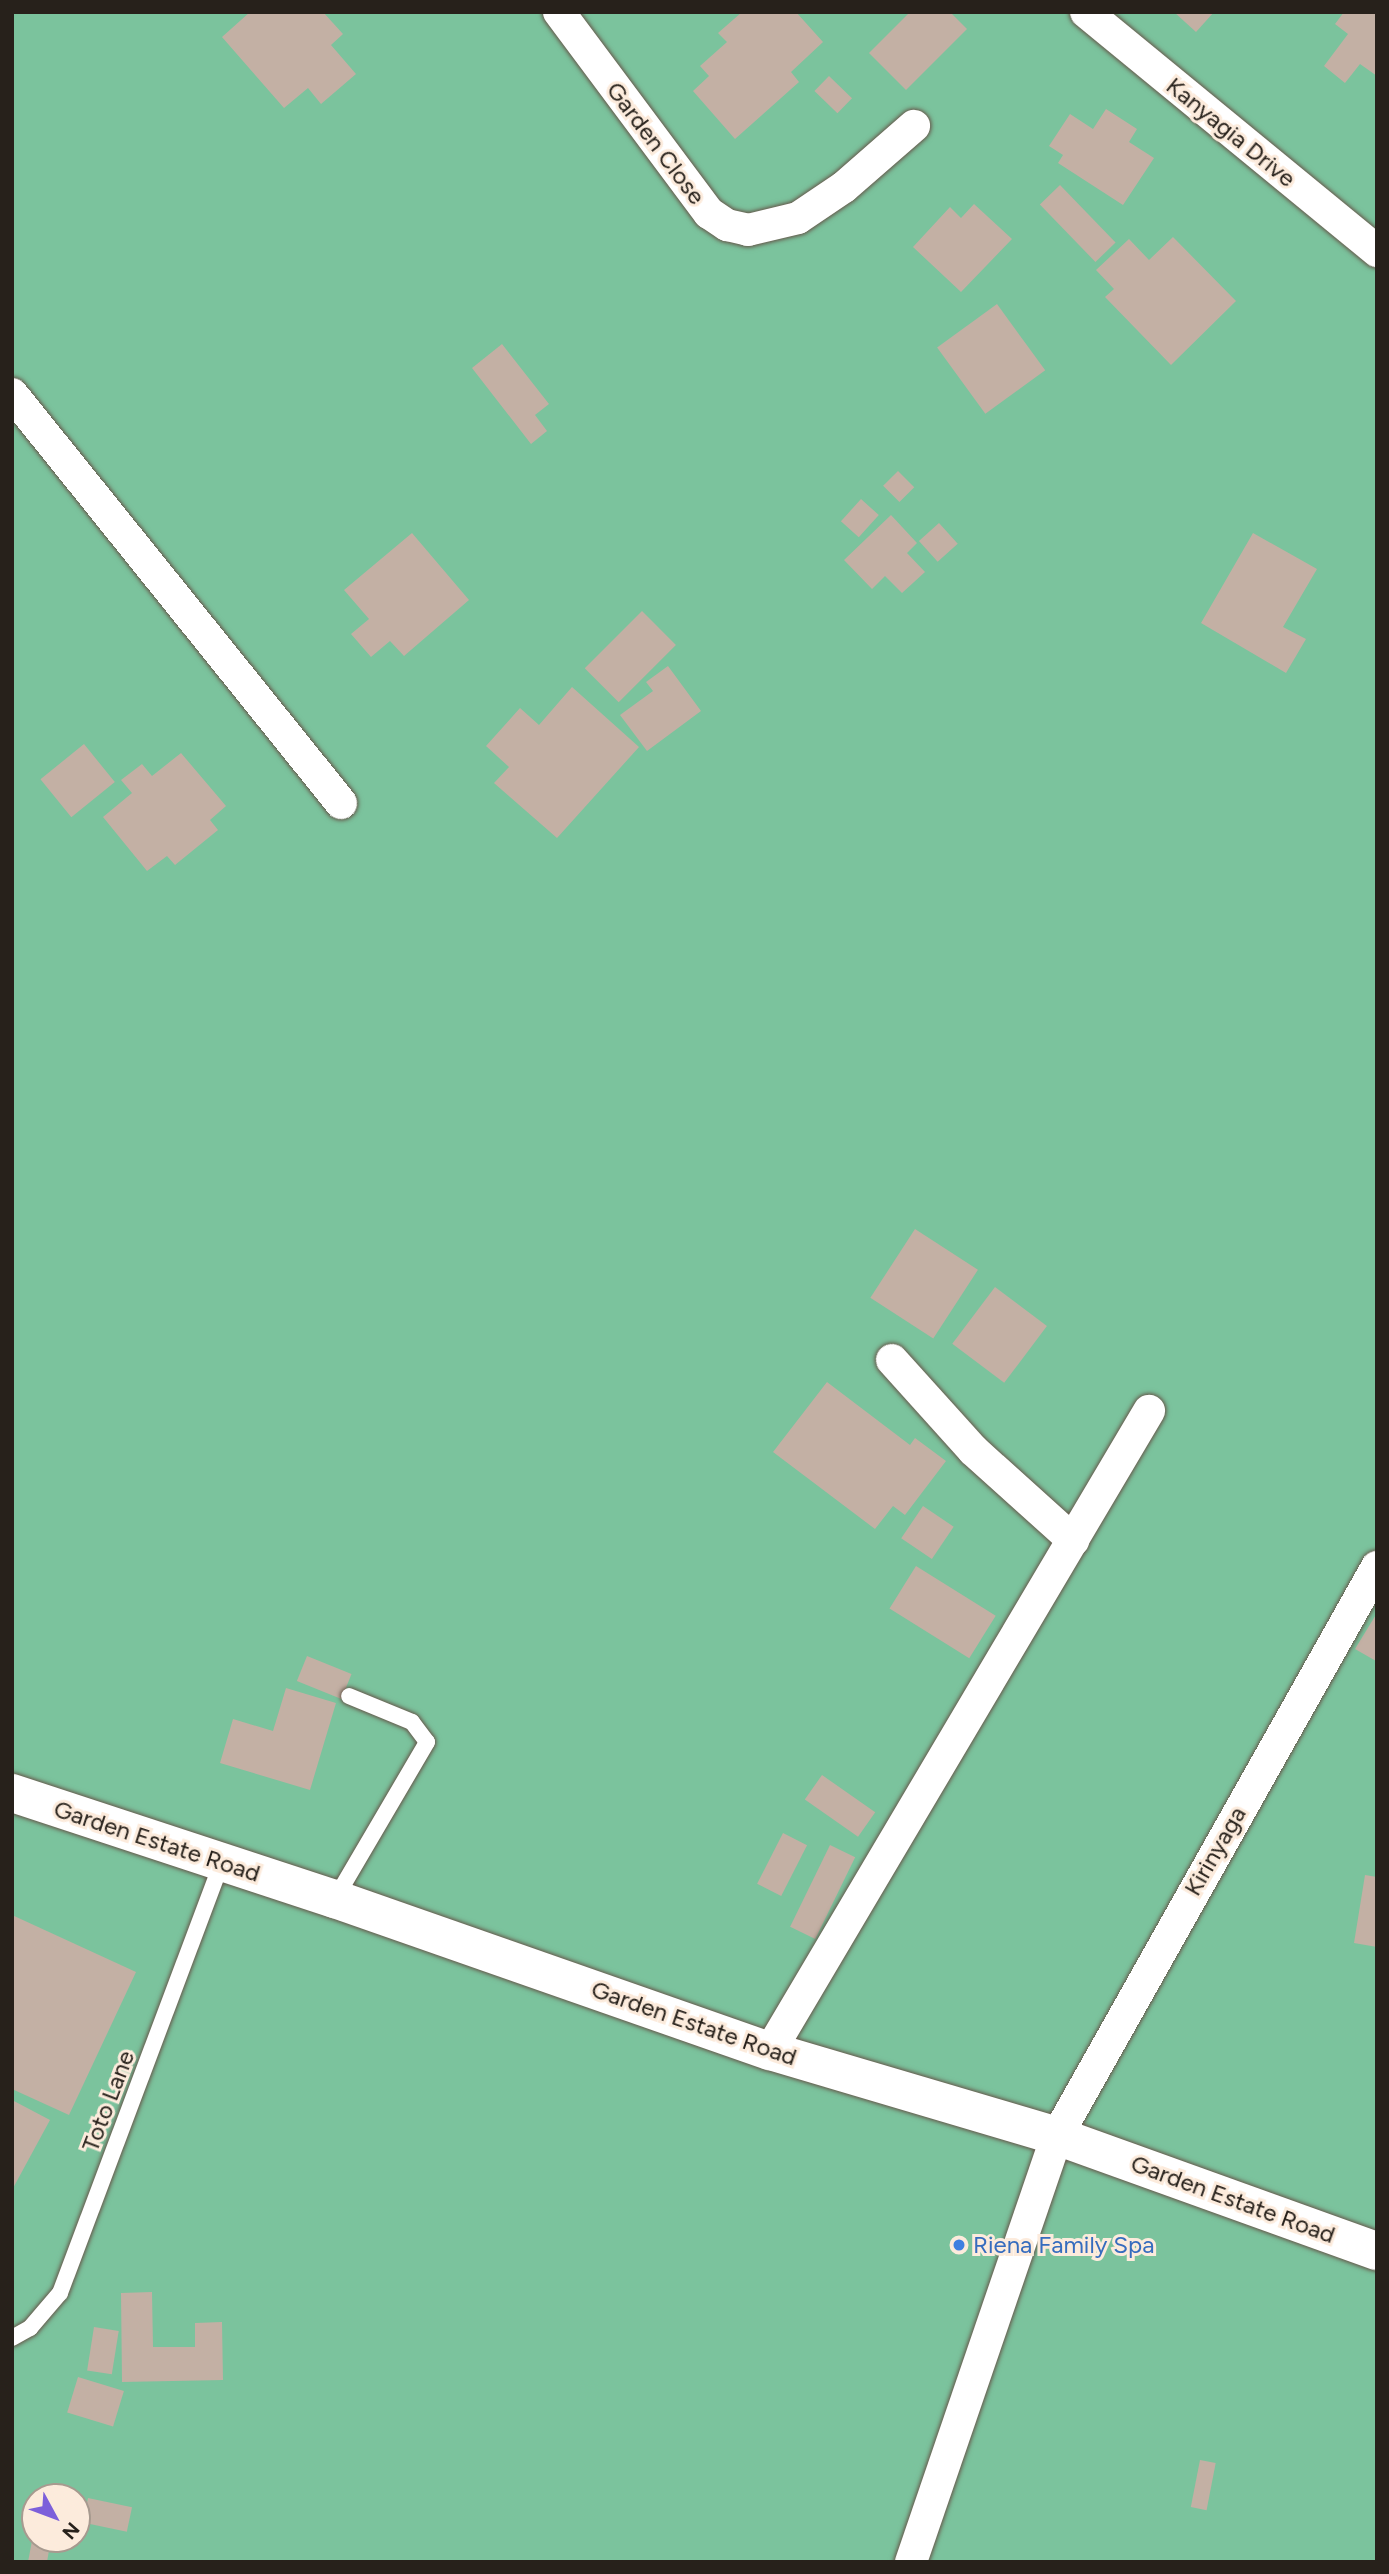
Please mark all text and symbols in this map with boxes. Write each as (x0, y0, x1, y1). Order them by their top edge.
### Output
street label: Kanyagia Drive (1161, 71, 1301, 193)
street label: Garden Close (601, 76, 711, 210)
street label: Garden Estate Road (50, 1794, 264, 1888)
street label: Kirinyaga (1178, 1801, 1252, 1901)
street label: Garden Estate Road (588, 1974, 800, 2072)
street label: Toto Lane (76, 2046, 140, 2156)
street label: Garden Estate Road (1127, 2149, 1339, 2249)
place label: Riena Family Spa (973, 2231, 1154, 2259)
marker: Riena Family Spa (951, 2237, 967, 2253)
north arrow (21, 2483, 91, 2553)
text: N (57, 2518, 84, 2544)

